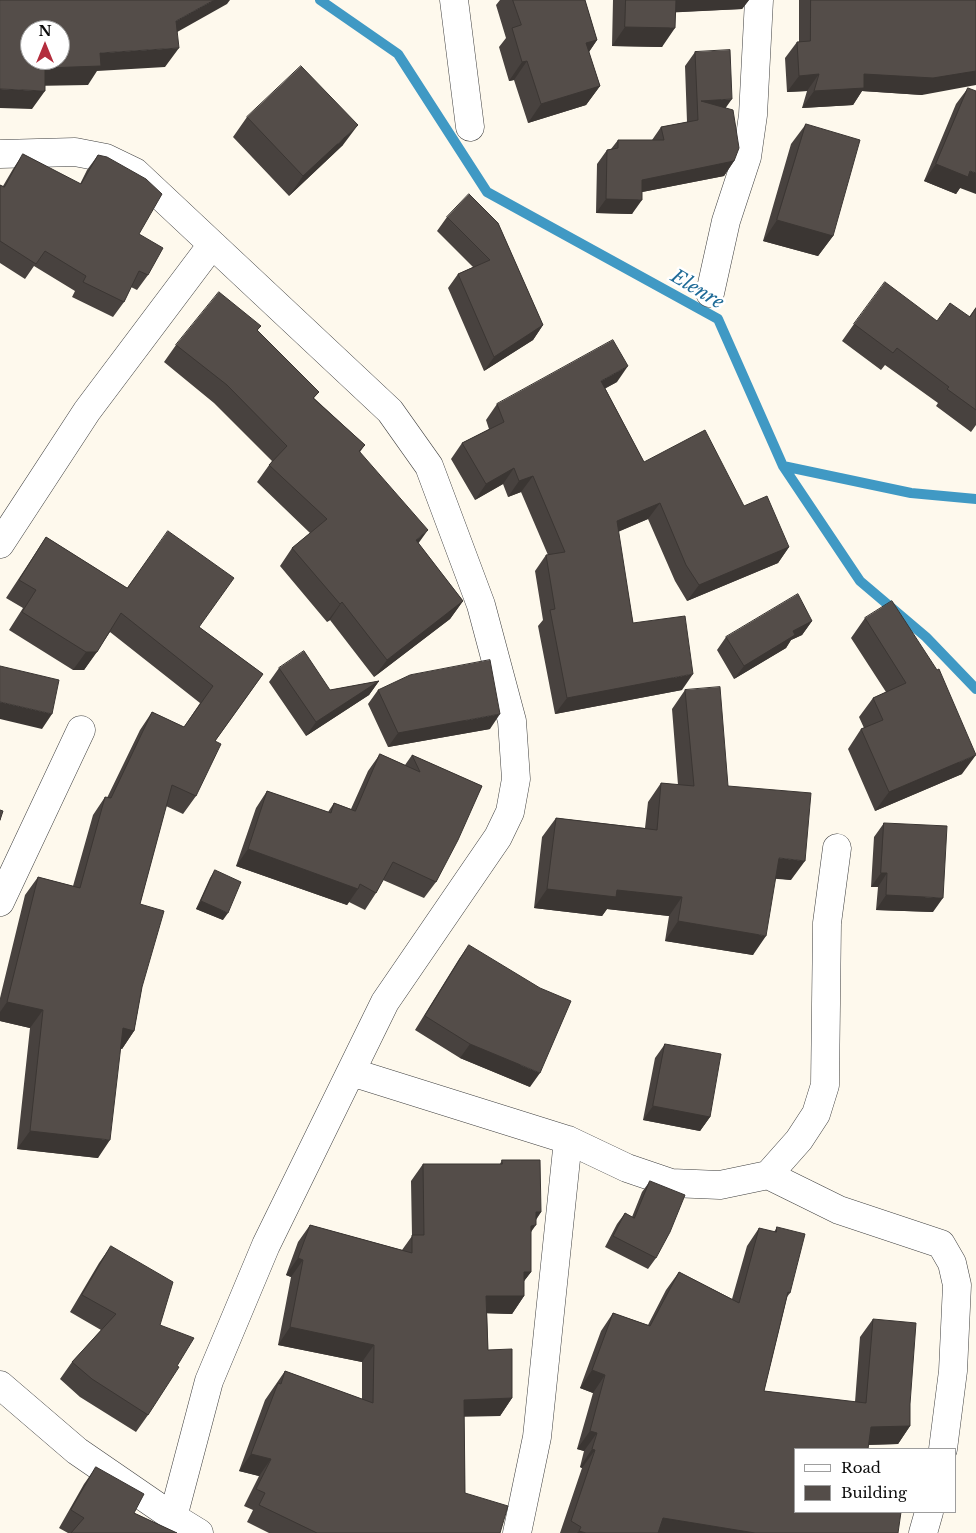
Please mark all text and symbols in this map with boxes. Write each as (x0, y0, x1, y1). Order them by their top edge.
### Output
north arrow (20, 20, 70, 70)
text: N (38, 22, 52, 40)
water label: Elenre (666, 265, 728, 315)
legend (794, 1448, 956, 1513)
text: Road (841, 1458, 881, 1477)
text: Building (841, 1483, 907, 1502)

